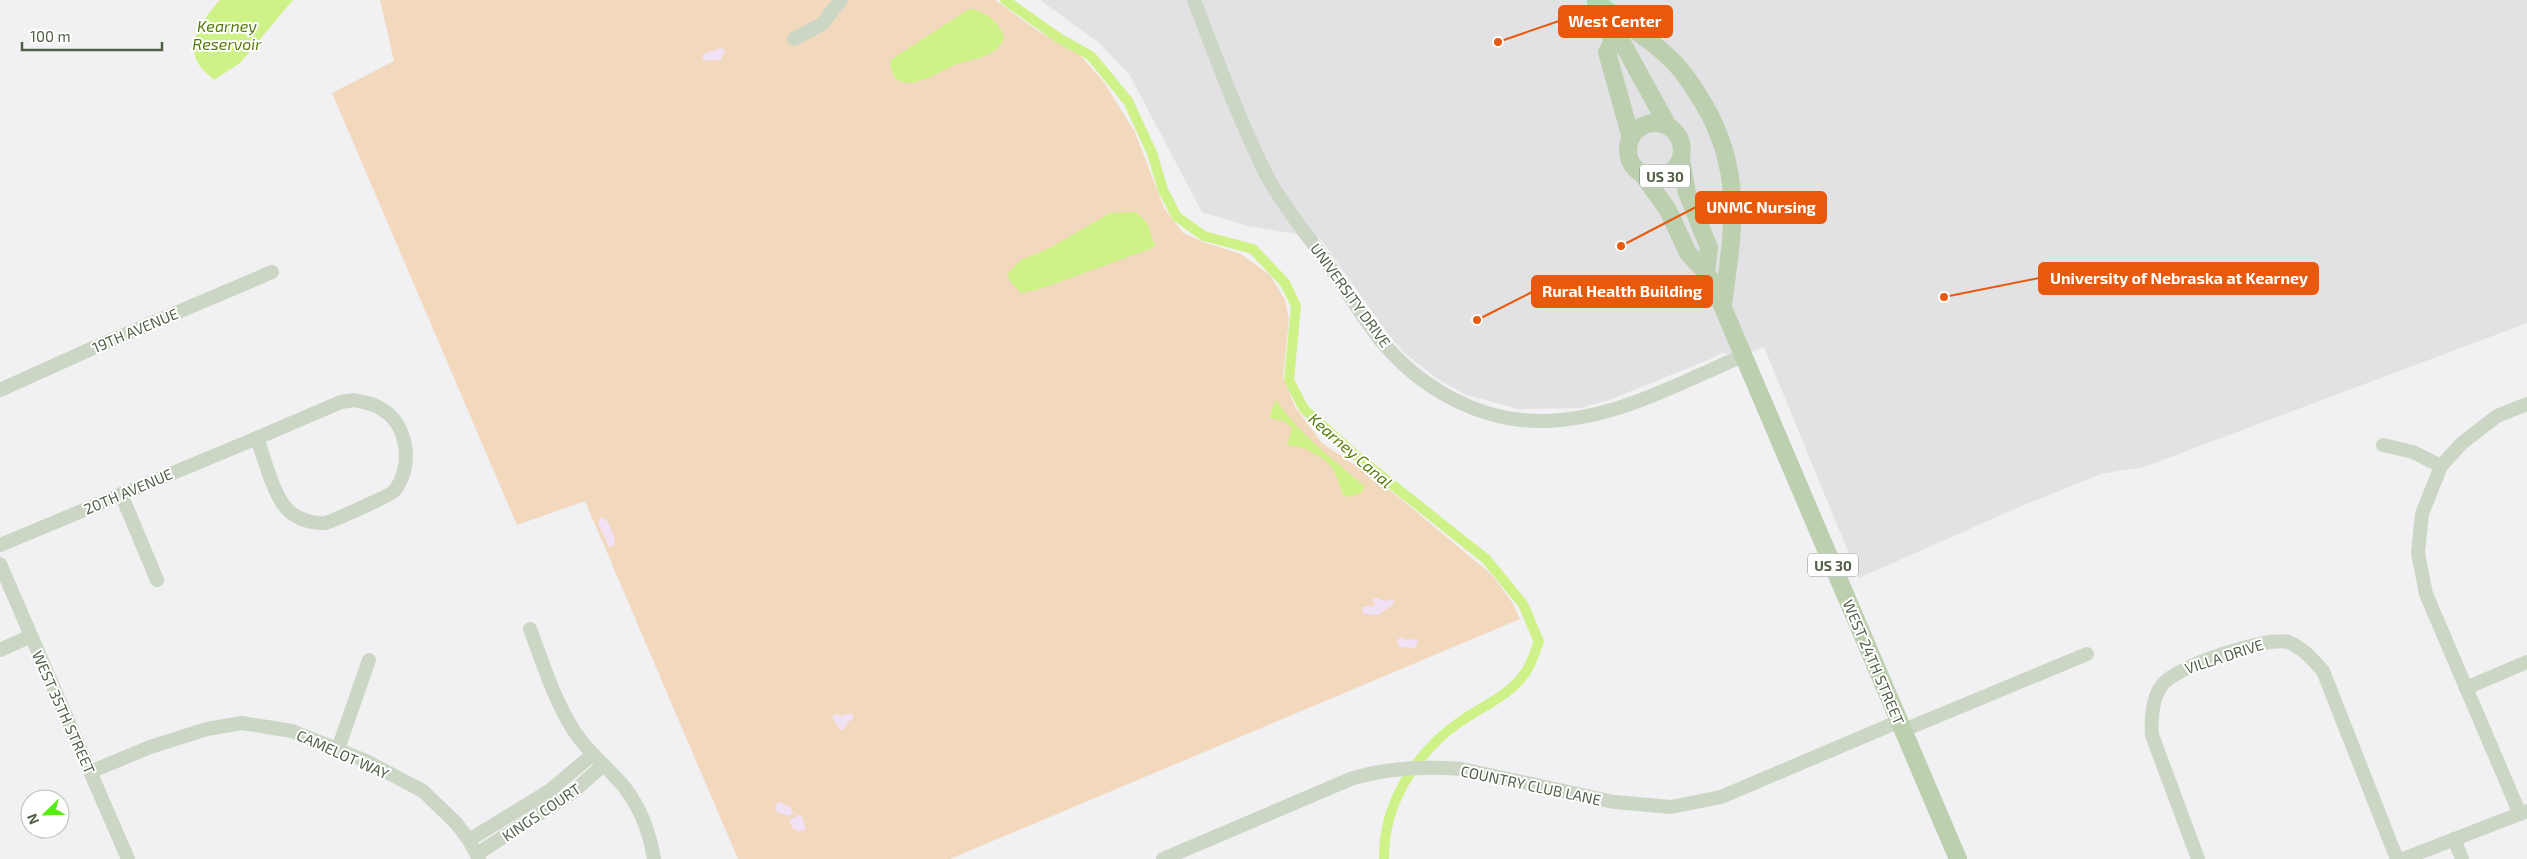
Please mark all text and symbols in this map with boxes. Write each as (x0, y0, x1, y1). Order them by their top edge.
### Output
callout: West Center (1559, 6, 1672, 37)
text: West Center (1568, 11, 1662, 30)
water label: Kearney Reservoir (192, 16, 262, 53)
scale bar (22, 20, 162, 52)
text: 100 m (30, 27, 71, 45)
road number: US 30 (1640, 165, 1690, 188)
callout: UNMC Nursing (1696, 192, 1826, 223)
text: UNMC Nursing (1706, 197, 1817, 216)
street label: UNIVERSITY DRIVE (1307, 239, 1395, 351)
callout: University of Nebraska at Kearney (2039, 263, 2318, 294)
text: University of Nebraska at Kearney (2050, 268, 2308, 288)
callout: Rural Health Building (1532, 276, 1712, 307)
text: Rural Health Building (1542, 281, 1703, 300)
street label: 19TH AVENUE (89, 304, 181, 356)
water label: Kearney Canal (1305, 409, 1397, 492)
street label: 20TH AVENUE (81, 464, 175, 518)
road number: US 30 (1808, 554, 1858, 576)
street label: WEST 24TH STREET (1839, 597, 1909, 728)
street label: VILLA DRIVE (2182, 635, 2266, 677)
street label: WEST 35TH STREET (29, 648, 99, 777)
street label: CAMELOT WAY (294, 726, 392, 783)
street label: COUNTRY CLUB LANE (1459, 761, 1603, 809)
street label: KINGS COURT (498, 779, 584, 845)
north arrow (20, 789, 70, 839)
text: N (23, 811, 42, 827)

